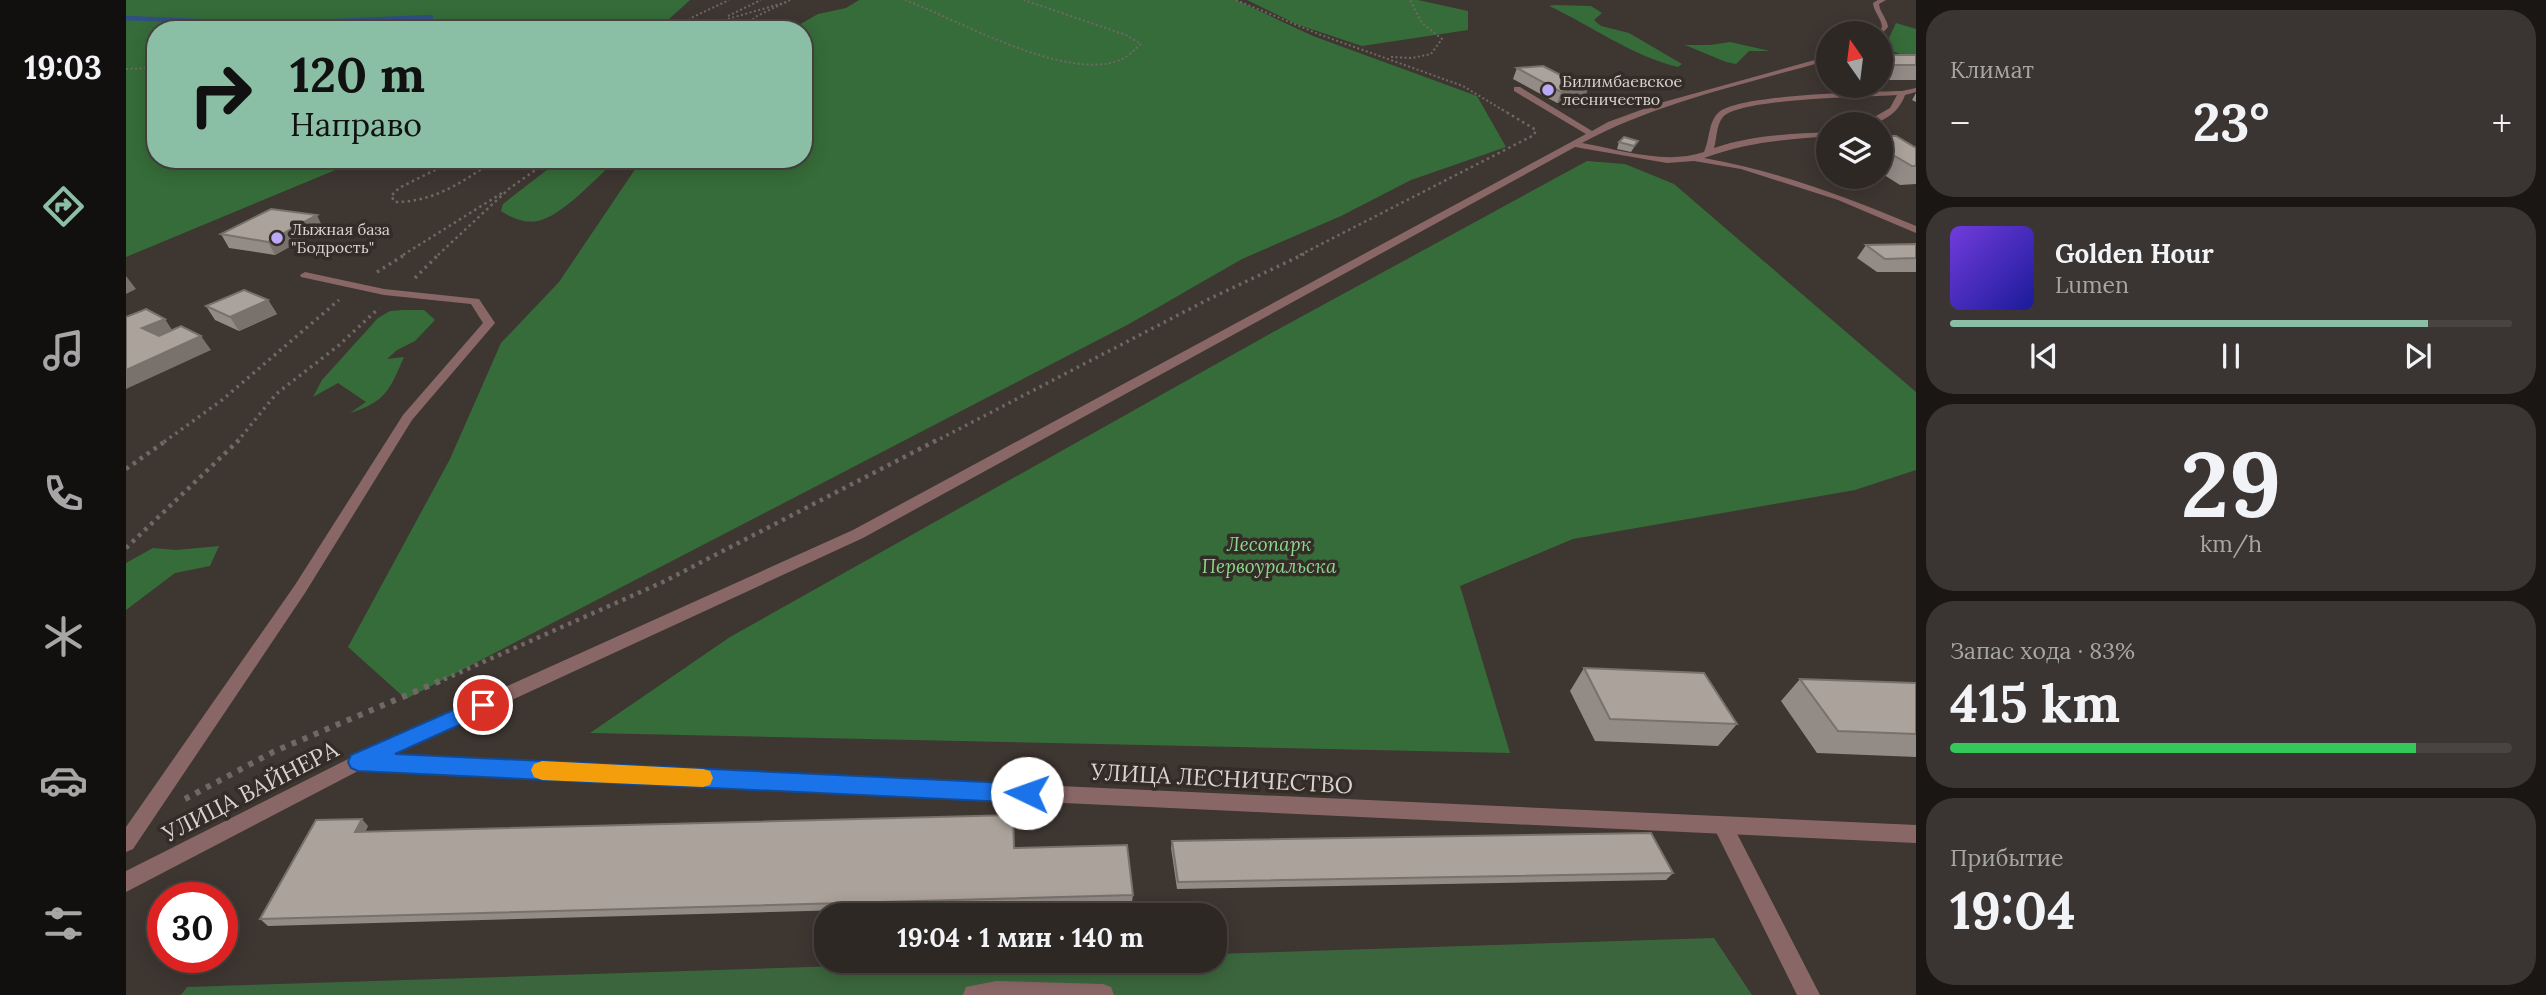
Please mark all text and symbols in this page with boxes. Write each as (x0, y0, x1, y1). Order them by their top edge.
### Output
north arrow (1816, 21, 1894, 98)
map controls (1816, 21, 1893, 189)
text: 120 m (290, 43, 425, 105)
text: 19:03 (24, 47, 102, 88)
icon: right (175, 49, 266, 140)
text: Климат (1950, 55, 2034, 84)
place label: Билимбаевское лесничество (1562, 71, 1683, 109)
marker: Билимбаевское лесничество (1540, 82, 1556, 98)
text: 23° (2193, 89, 2269, 155)
text: − (1950, 99, 1970, 147)
text: + (2492, 99, 2512, 147)
text: Направо (290, 104, 422, 145)
button: layers (1816, 112, 1893, 189)
icon: directions (39, 182, 88, 231)
place label: Лыжная база "Бодрость" (291, 219, 390, 257)
marker: Лыжная база "Бодрость" (269, 230, 285, 246)
text: Golden Hour (2055, 237, 2214, 270)
text: Lumen (2055, 270, 2129, 299)
icon: music (39, 326, 88, 375)
icon: previous (2025, 337, 2063, 375)
icon: pause (2212, 337, 2250, 375)
icon: next (2399, 337, 2437, 375)
text: 29 (2181, 425, 2281, 542)
icon: phone (39, 469, 88, 518)
text: km/h (2200, 529, 2262, 558)
park label: Лесопарк Первоуральска (1202, 532, 1337, 578)
icon: climate (39, 612, 88, 661)
text: Запас хода · 83% (1950, 636, 2135, 665)
text: 415 km (1950, 670, 2120, 736)
pin (453, 675, 513, 735)
icon: arrive (464, 686, 502, 724)
street label: УЛИЦА ВАЙНЕРА (156, 734, 343, 848)
icon: car (39, 756, 88, 805)
position arrow (990, 756, 1064, 830)
street label: УЛИЦА ЛЕСНИЧЕСТВО (1089, 757, 1354, 799)
text: Прибытие (1950, 843, 2064, 872)
text: 19:04 (1950, 877, 2076, 943)
speed limit sign: 30 (147, 882, 238, 973)
icon: filters (39, 899, 88, 948)
text: 19:04 · 1 мин · 140 m (897, 921, 1144, 954)

